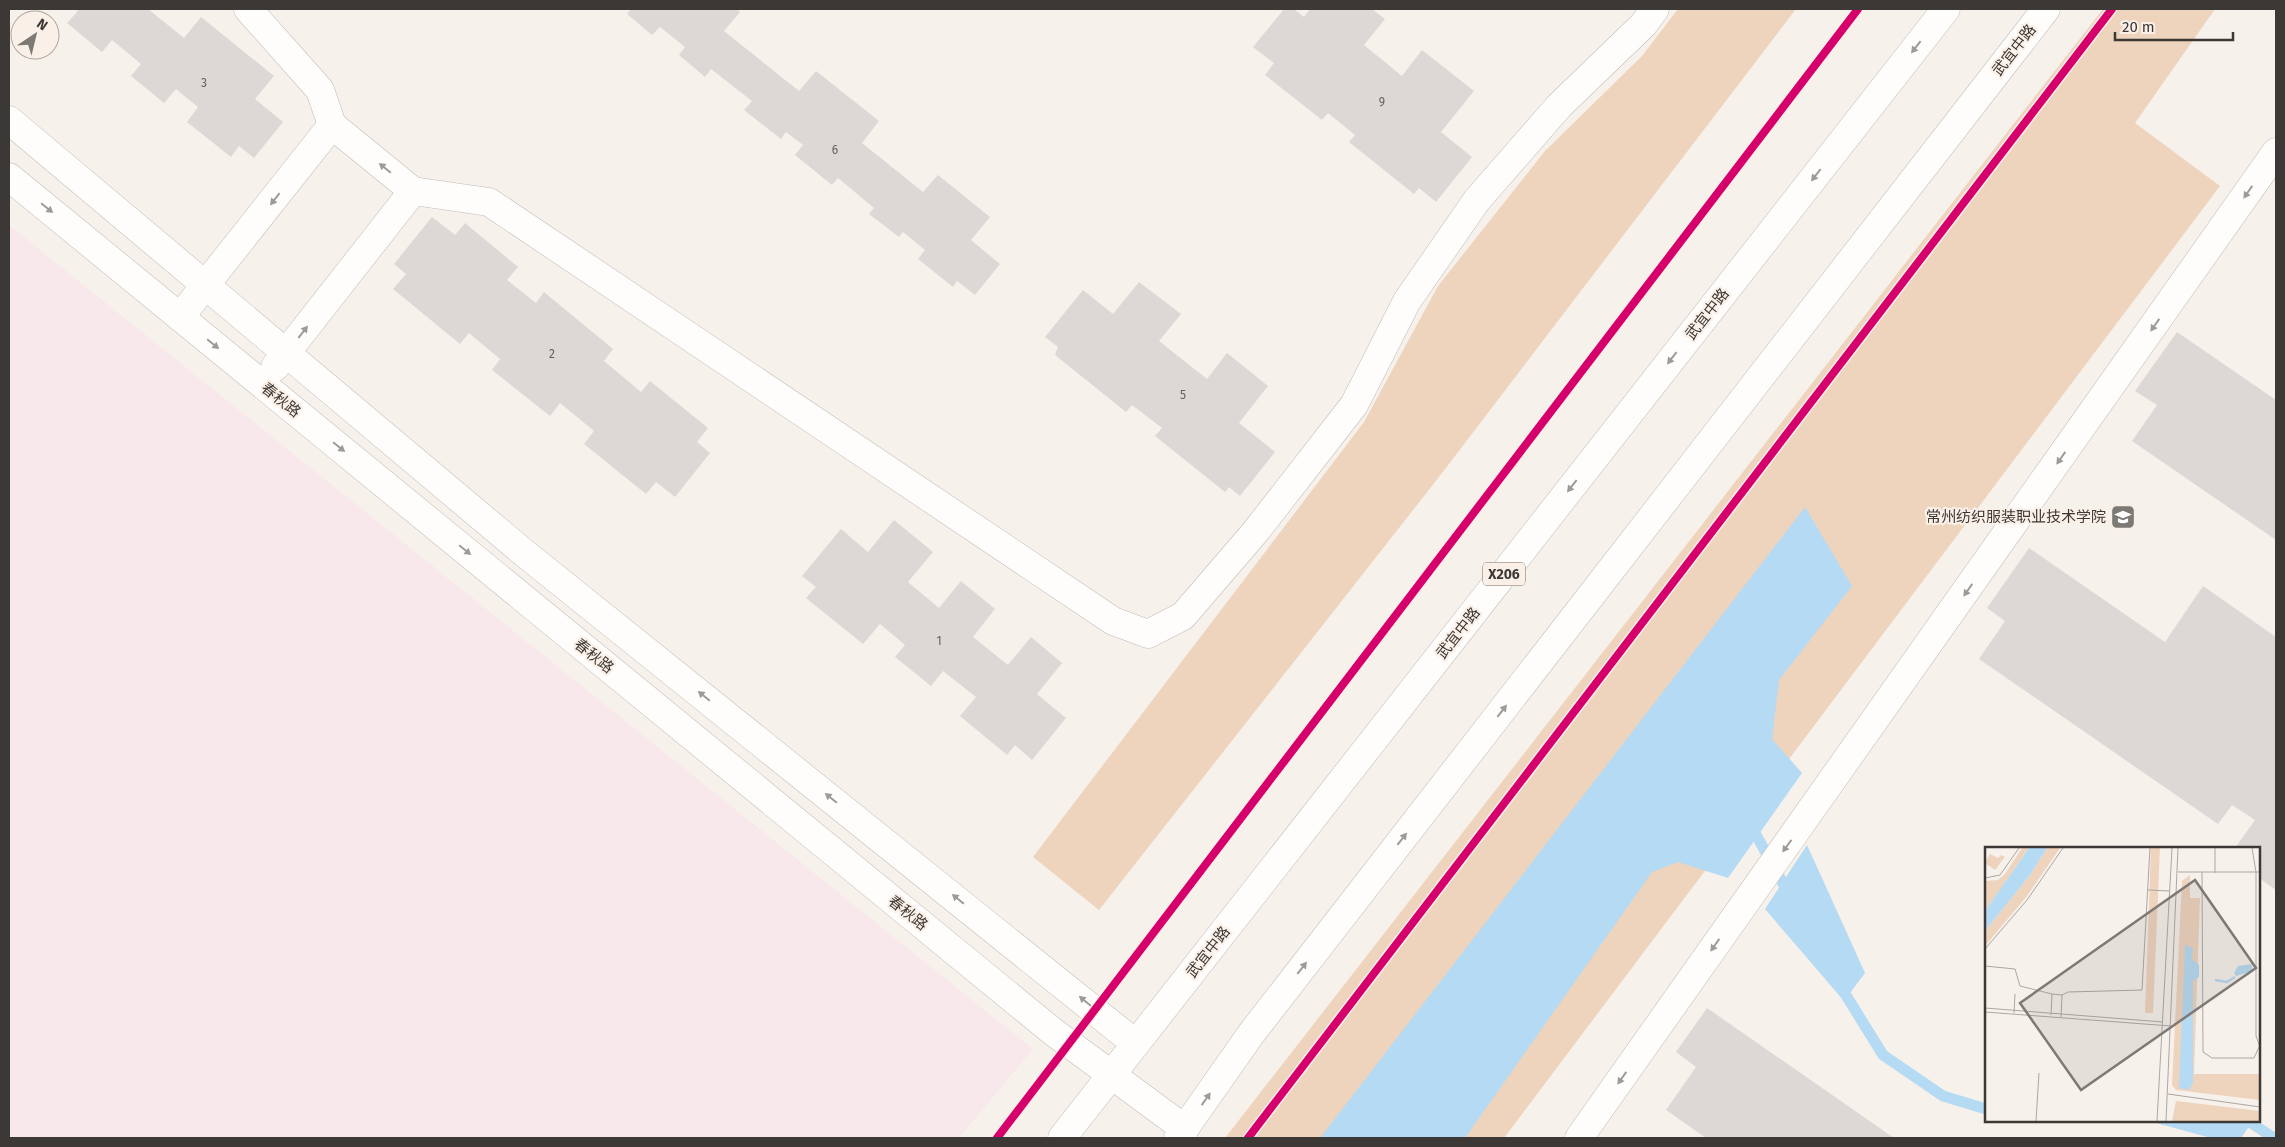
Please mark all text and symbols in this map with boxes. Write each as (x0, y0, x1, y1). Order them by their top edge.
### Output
north arrow (10, 10, 60, 60)
scale bar (2115, 10, 2232, 42)
text: N (33, 15, 51, 34)
text: 20 m (2122, 18, 2155, 36)
street label: 武宜中路 (1988, 21, 2040, 79)
one-way arrow (1910, 40, 1921, 53)
house number: 3 (201, 76, 207, 90)
house number: 9 (1379, 95, 1385, 109)
house number: 6 (832, 143, 838, 157)
one-way arrow (379, 163, 392, 174)
one-way arrow (1810, 168, 1821, 181)
one-way arrow (2243, 185, 2253, 199)
one-way arrow (269, 192, 280, 205)
one-way arrow (40, 203, 53, 214)
street label: 武宜中路 (1681, 285, 1733, 343)
one-way arrow (2150, 318, 2160, 331)
one-way arrow (297, 326, 308, 339)
one-way arrow (206, 339, 219, 350)
house number: 2 (549, 347, 555, 361)
one-way arrow (1667, 351, 1678, 364)
street label: 春秋路 (258, 379, 304, 421)
house number: 5 (1180, 388, 1186, 402)
one-way arrow (333, 441, 345, 452)
one-way arrow (2056, 451, 2066, 464)
one-way arrow (1567, 479, 1578, 492)
school or university icon: 常州纺织服装职业技术学院 (2110, 504, 2136, 530)
place label: 常州纺织服装职业技术学院 (1926, 508, 2106, 526)
one-way arrow (458, 544, 470, 556)
road number: X206 (1483, 562, 1525, 586)
one-way arrow (1963, 584, 1973, 597)
street label: 武宜中路 (1432, 604, 1484, 662)
house number: 1 (936, 634, 942, 648)
street label: 春秋路 (571, 635, 617, 677)
one-way arrow (698, 691, 711, 702)
one-way arrow (1496, 705, 1507, 718)
one-way arrow (824, 793, 838, 803)
one-way arrow (1397, 832, 1407, 846)
one-way arrow (1782, 839, 1792, 853)
inset map (1985, 847, 2260, 1122)
street label: 春秋路 (885, 892, 931, 934)
one-way arrow (952, 894, 965, 905)
street label: 武宜中路 (1182, 923, 1234, 981)
one-way arrow (1710, 939, 1720, 952)
one-way arrow (1297, 962, 1308, 975)
one-way arrow (1079, 996, 1091, 1007)
one-way arrow (1616, 1071, 1627, 1084)
one-way arrow (1201, 1092, 1211, 1105)

